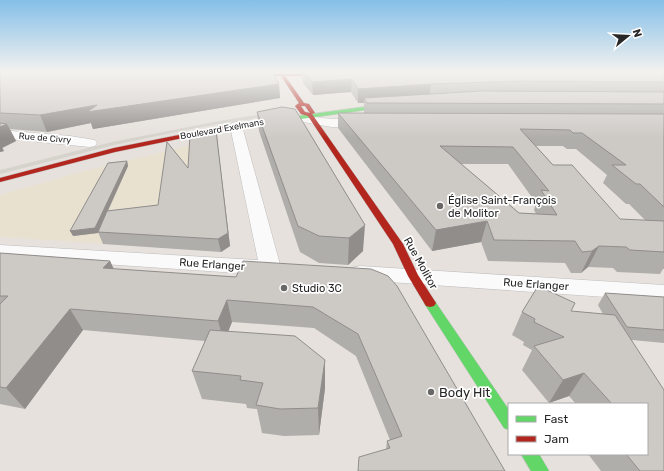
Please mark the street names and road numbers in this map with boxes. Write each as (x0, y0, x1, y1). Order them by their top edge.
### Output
street label: Boulevard Exelmans (179, 117, 265, 141)
street label: Rue de Civry (18, 131, 72, 145)
street label: Rue Molitor (401, 235, 441, 292)
street label: Rue Erlanger (179, 256, 246, 273)
street label: Rue Erlanger (503, 276, 570, 293)

